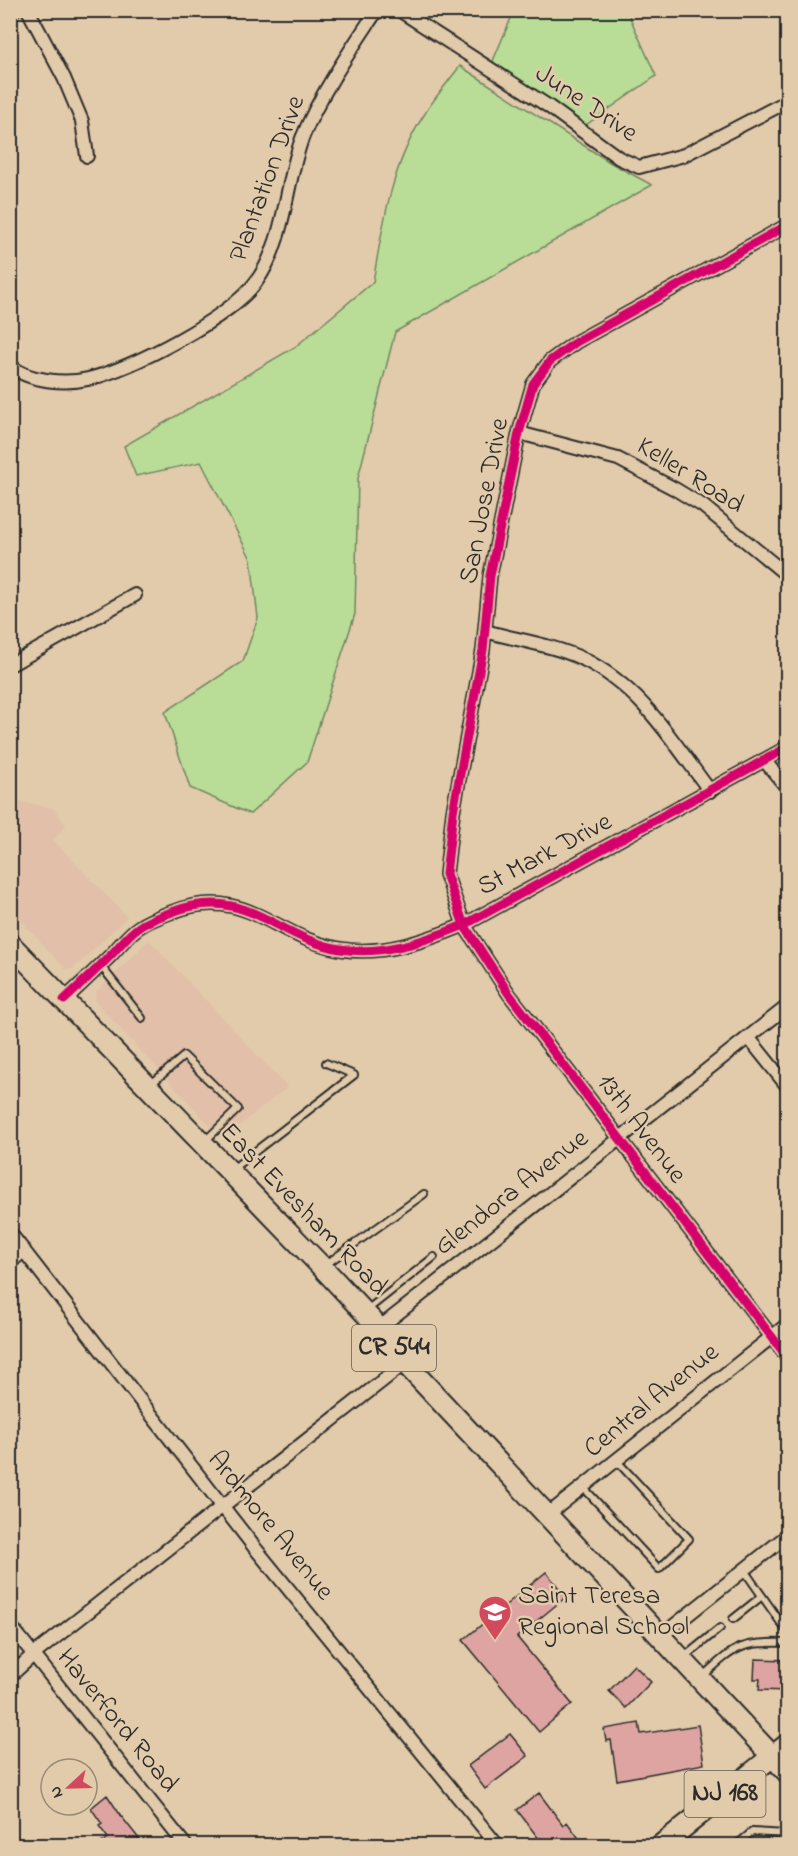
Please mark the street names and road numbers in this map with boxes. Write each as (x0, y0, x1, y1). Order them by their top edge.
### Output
street label: June Drive (527, 55, 646, 153)
street label: Plantation Drive (220, 89, 316, 268)
street label: San Jose Drive (450, 414, 520, 587)
street label: Keller Road (629, 428, 751, 524)
street label: St Mark Drive (471, 803, 620, 907)
street label: 13th Avenue (587, 1066, 696, 1193)
street label: East Evesham Road (210, 1115, 396, 1305)
street label: Glendora Avenue (427, 1120, 598, 1266)
road number: CR 544 (352, 1325, 436, 1371)
street label: Central Avenue (576, 1334, 729, 1468)
street label: Ardmore Avenue (197, 1443, 343, 1610)
street label: Haverford Road (46, 1640, 188, 1802)
road number: NJ 168 (684, 1771, 766, 1817)

